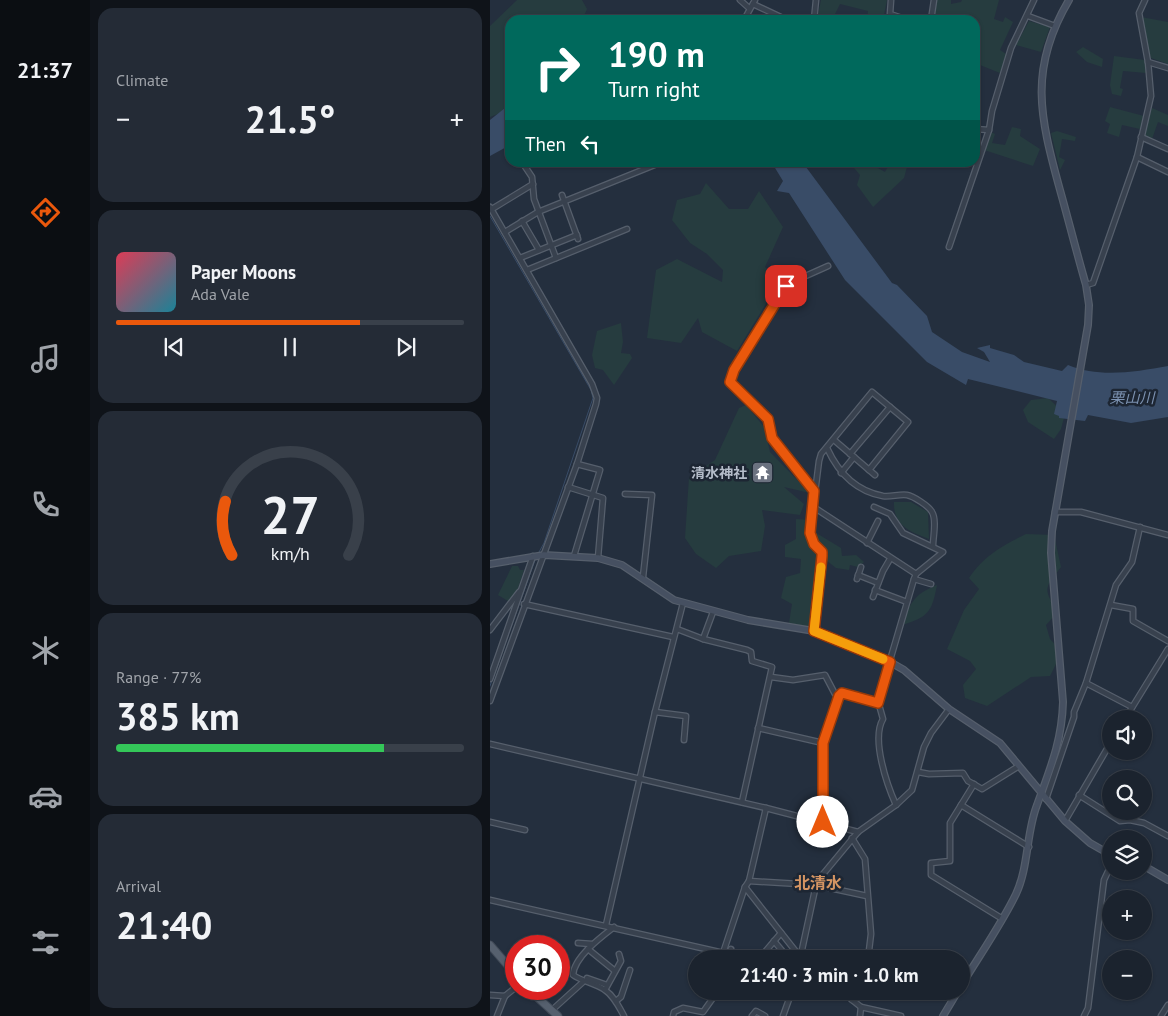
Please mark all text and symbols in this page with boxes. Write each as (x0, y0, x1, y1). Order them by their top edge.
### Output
text: 190 m (608, 31, 705, 77)
icon: right (525, 35, 590, 100)
text: 21:37 (17, 56, 73, 84)
text: Climate (116, 70, 168, 90)
text: Turn right (608, 75, 700, 103)
text: 21.5° (245, 94, 335, 143)
text: − (116, 100, 130, 137)
text: + (450, 100, 464, 137)
icon: left (576, 130, 604, 158)
text: Then (525, 132, 566, 156)
icon: directions (28, 195, 63, 230)
text: Paper Moons (191, 260, 296, 284)
pin (765, 265, 807, 307)
icon: arrive (772, 272, 800, 300)
text: Ada Vale (191, 284, 250, 304)
icon: previous (160, 333, 188, 361)
icon: pause (276, 333, 304, 361)
icon: next (392, 333, 420, 361)
icon: music (28, 341, 63, 376)
water label: 栗山川 (1109, 388, 1156, 407)
temple icon: 清水神社 (751, 461, 775, 485)
place label: 清水神社 (691, 464, 747, 482)
text: 27 (261, 481, 319, 548)
icon: phone (28, 487, 63, 522)
text: km/h (270, 542, 310, 565)
icon: climate (28, 633, 63, 668)
text: Range · 77% (116, 667, 201, 687)
text: 385 km (116, 691, 240, 740)
map controls (1102, 710, 1152, 1000)
button: sound (1102, 710, 1152, 760)
button: search (1102, 770, 1152, 820)
icon: car (28, 779, 63, 814)
position arrow (796, 795, 848, 847)
button: layers (1102, 830, 1152, 880)
district label: 北清水 (794, 873, 842, 893)
text: Arrival (116, 876, 161, 896)
button: + (1102, 890, 1152, 940)
text: 21:40 (116, 900, 212, 949)
icon: filters (28, 925, 63, 960)
speed limit sign: 30 (505, 935, 570, 1000)
button: − (1102, 950, 1152, 1000)
text: 21:40 · 3 min · 1.0 km (739, 963, 919, 987)

